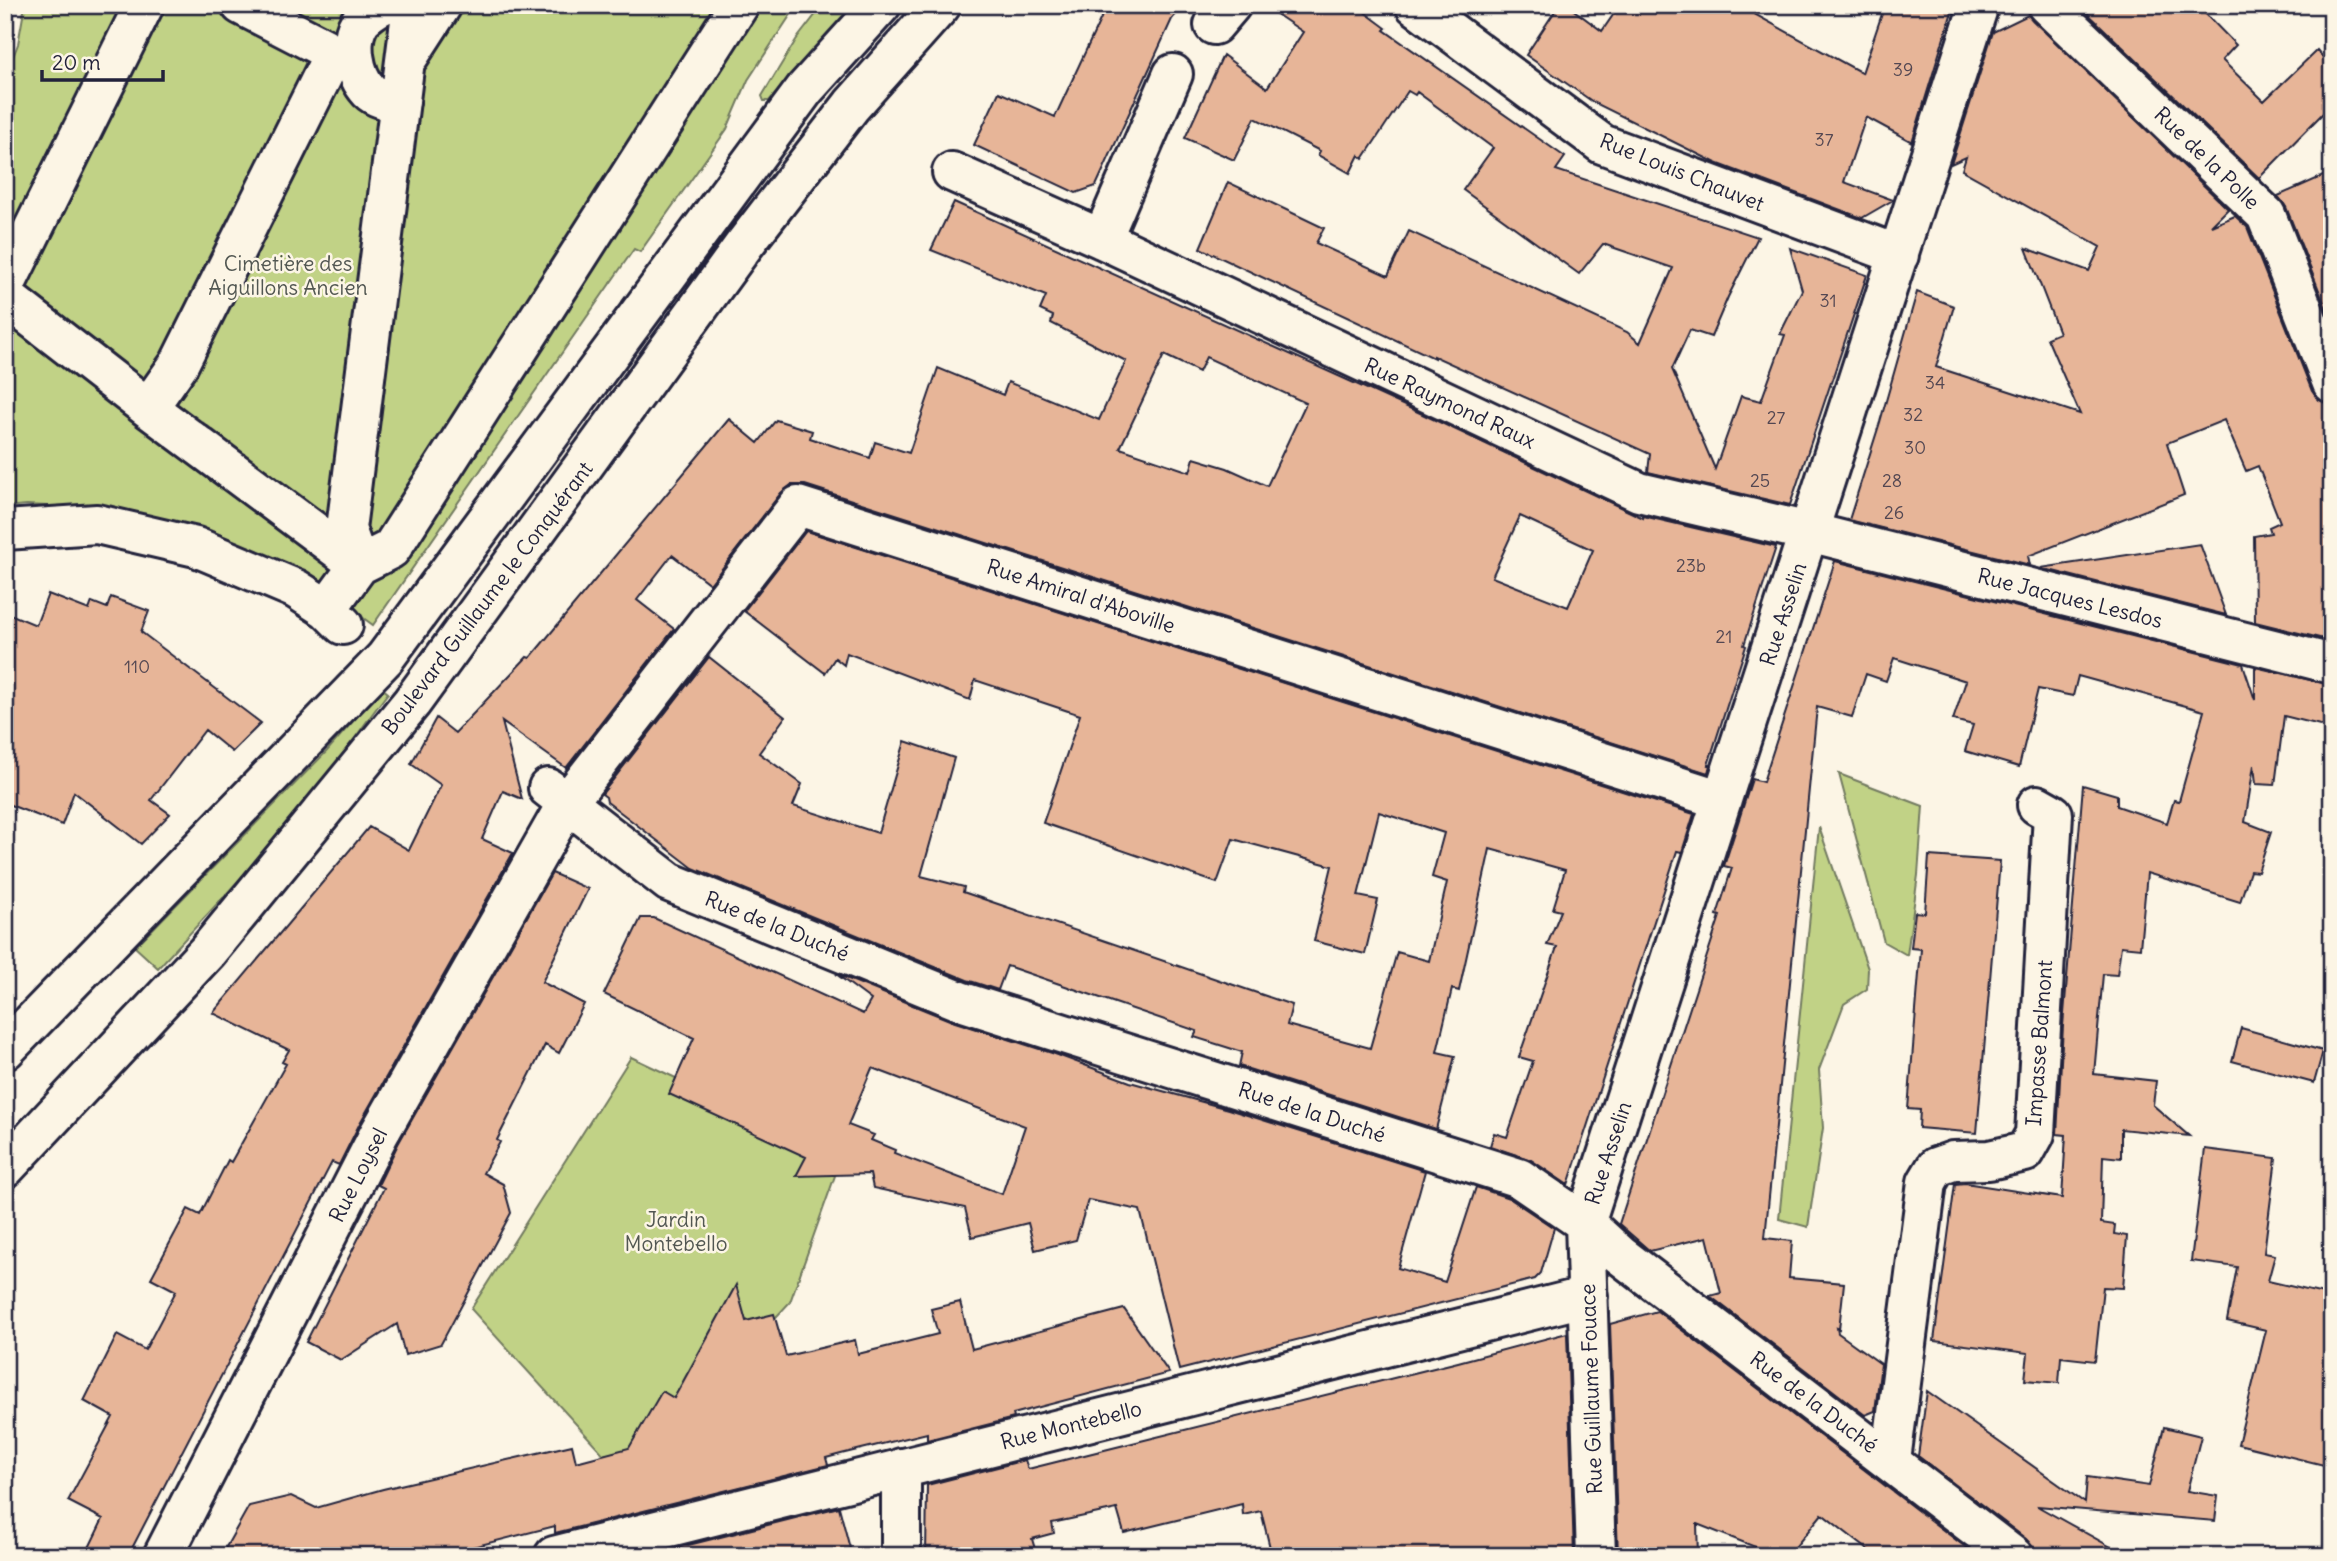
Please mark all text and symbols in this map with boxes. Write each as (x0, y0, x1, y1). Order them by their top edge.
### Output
scale bar (42, 38, 163, 82)
text: 20 m (52, 49, 101, 76)
house number: 39 (1893, 58, 1913, 81)
street label: Rue de la Polle (2148, 101, 2266, 215)
street label: Rue Louis Chauvet (1596, 127, 1768, 217)
house number: 37 (1814, 128, 1834, 151)
park label: Cimetière des Aiguillons Ancien (208, 250, 368, 301)
house number: 31 (1819, 289, 1837, 312)
street label: Rue Raymond Raux (1360, 351, 1540, 455)
house number: 34 (1925, 371, 1945, 394)
house number: 32 (1903, 403, 1923, 426)
house number: 27 (1767, 406, 1786, 429)
house number: 30 (1904, 436, 1926, 459)
street label: Boulevard Guillaume le Conquérant (375, 456, 599, 740)
house number: 25 (1750, 469, 1770, 492)
house number: 28 (1882, 469, 1902, 492)
house number: 26 (1884, 501, 1904, 524)
street label: Rue Amiral d'Aboville (983, 553, 1179, 639)
house number: 23b (1676, 554, 1706, 577)
street label: Rue Asselin (1754, 559, 1812, 669)
street label: Rue Jacques Lesdos (1975, 562, 2165, 634)
house number: 21 (1715, 625, 1733, 648)
house number: 110 (124, 655, 150, 678)
street label: Rue de la Duché (701, 885, 853, 967)
street label: Impasse Balmont (2020, 959, 2058, 1127)
street label: Rue de la Duché (1235, 1075, 1389, 1149)
street label: Rue Asselin (1579, 1098, 1637, 1208)
street label: Rue Loysel (323, 1123, 393, 1227)
park label: Jardin Montebello (625, 1206, 727, 1257)
street label: Rue Guillaume Fouace (1574, 1283, 1608, 1495)
street label: Rue de la Duché (1745, 1345, 1883, 1459)
street label: Rue Montebello (998, 1394, 1144, 1456)

